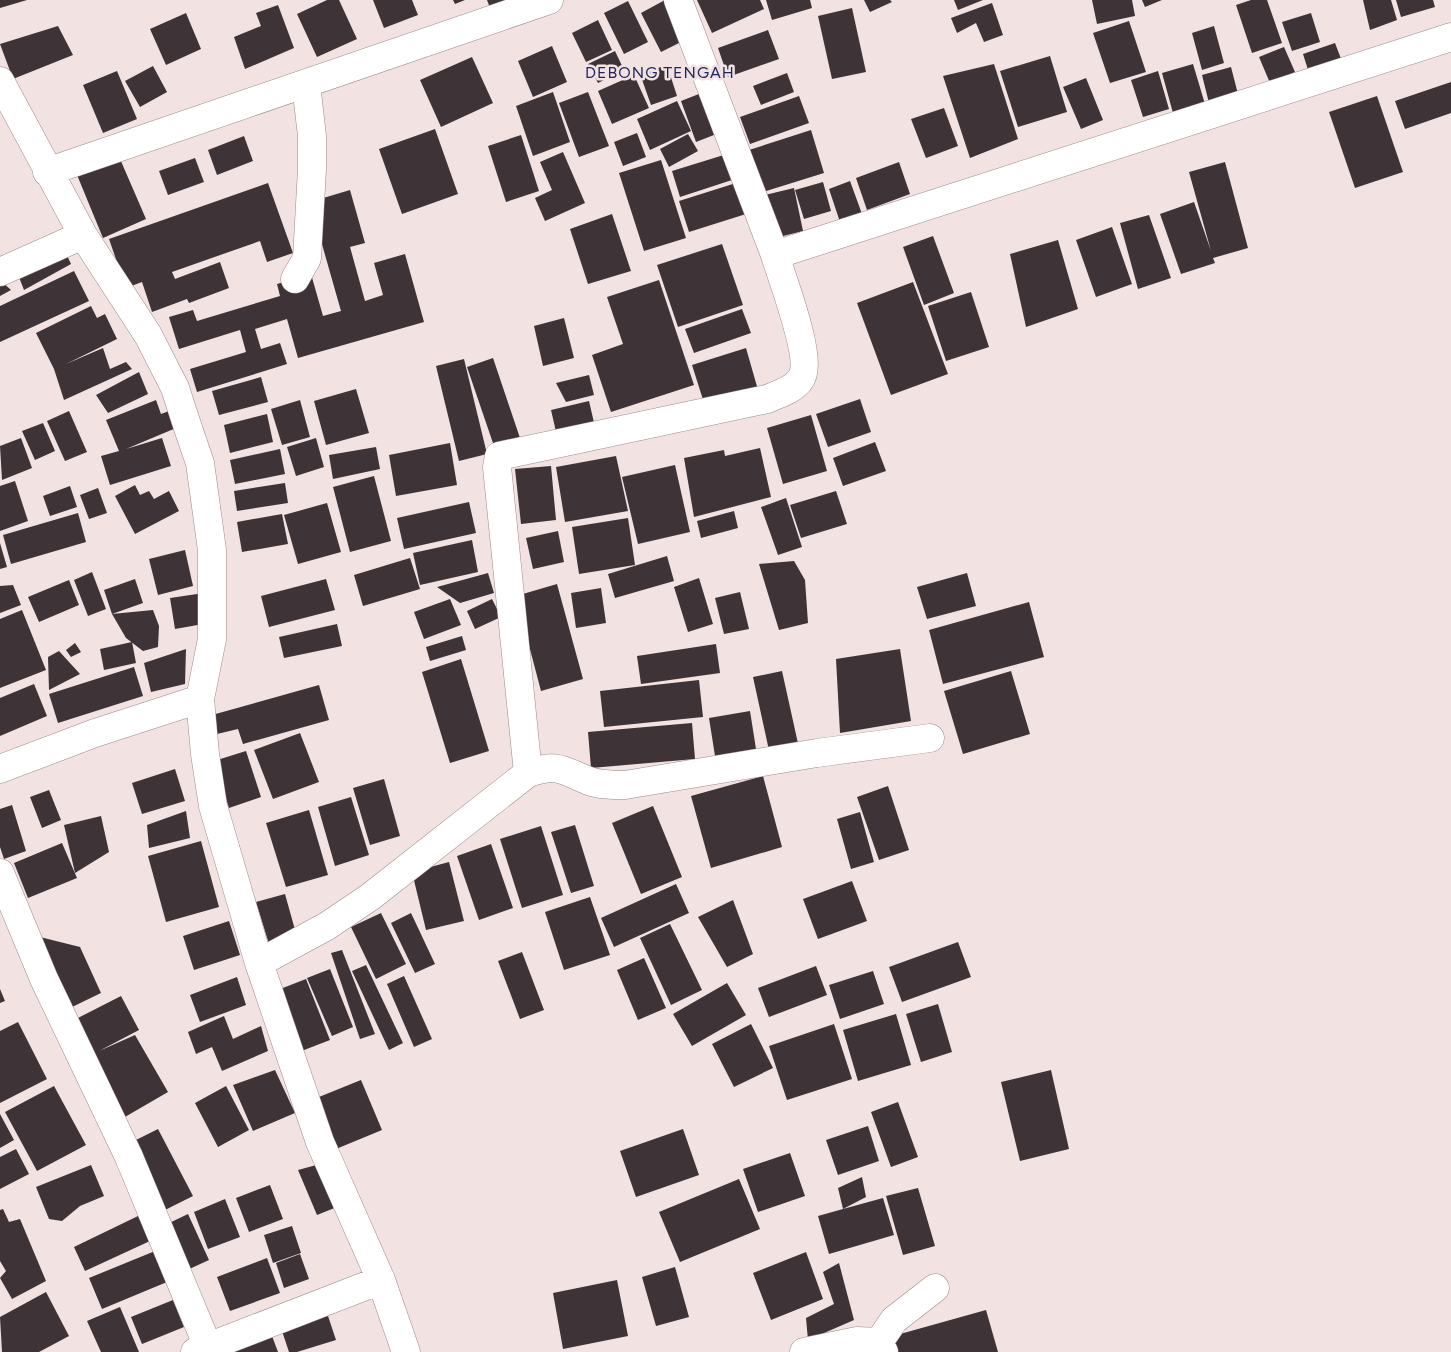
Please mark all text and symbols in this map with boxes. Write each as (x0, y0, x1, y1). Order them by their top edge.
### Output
district label: DEBONG TENGAH (585, 63, 735, 82)

